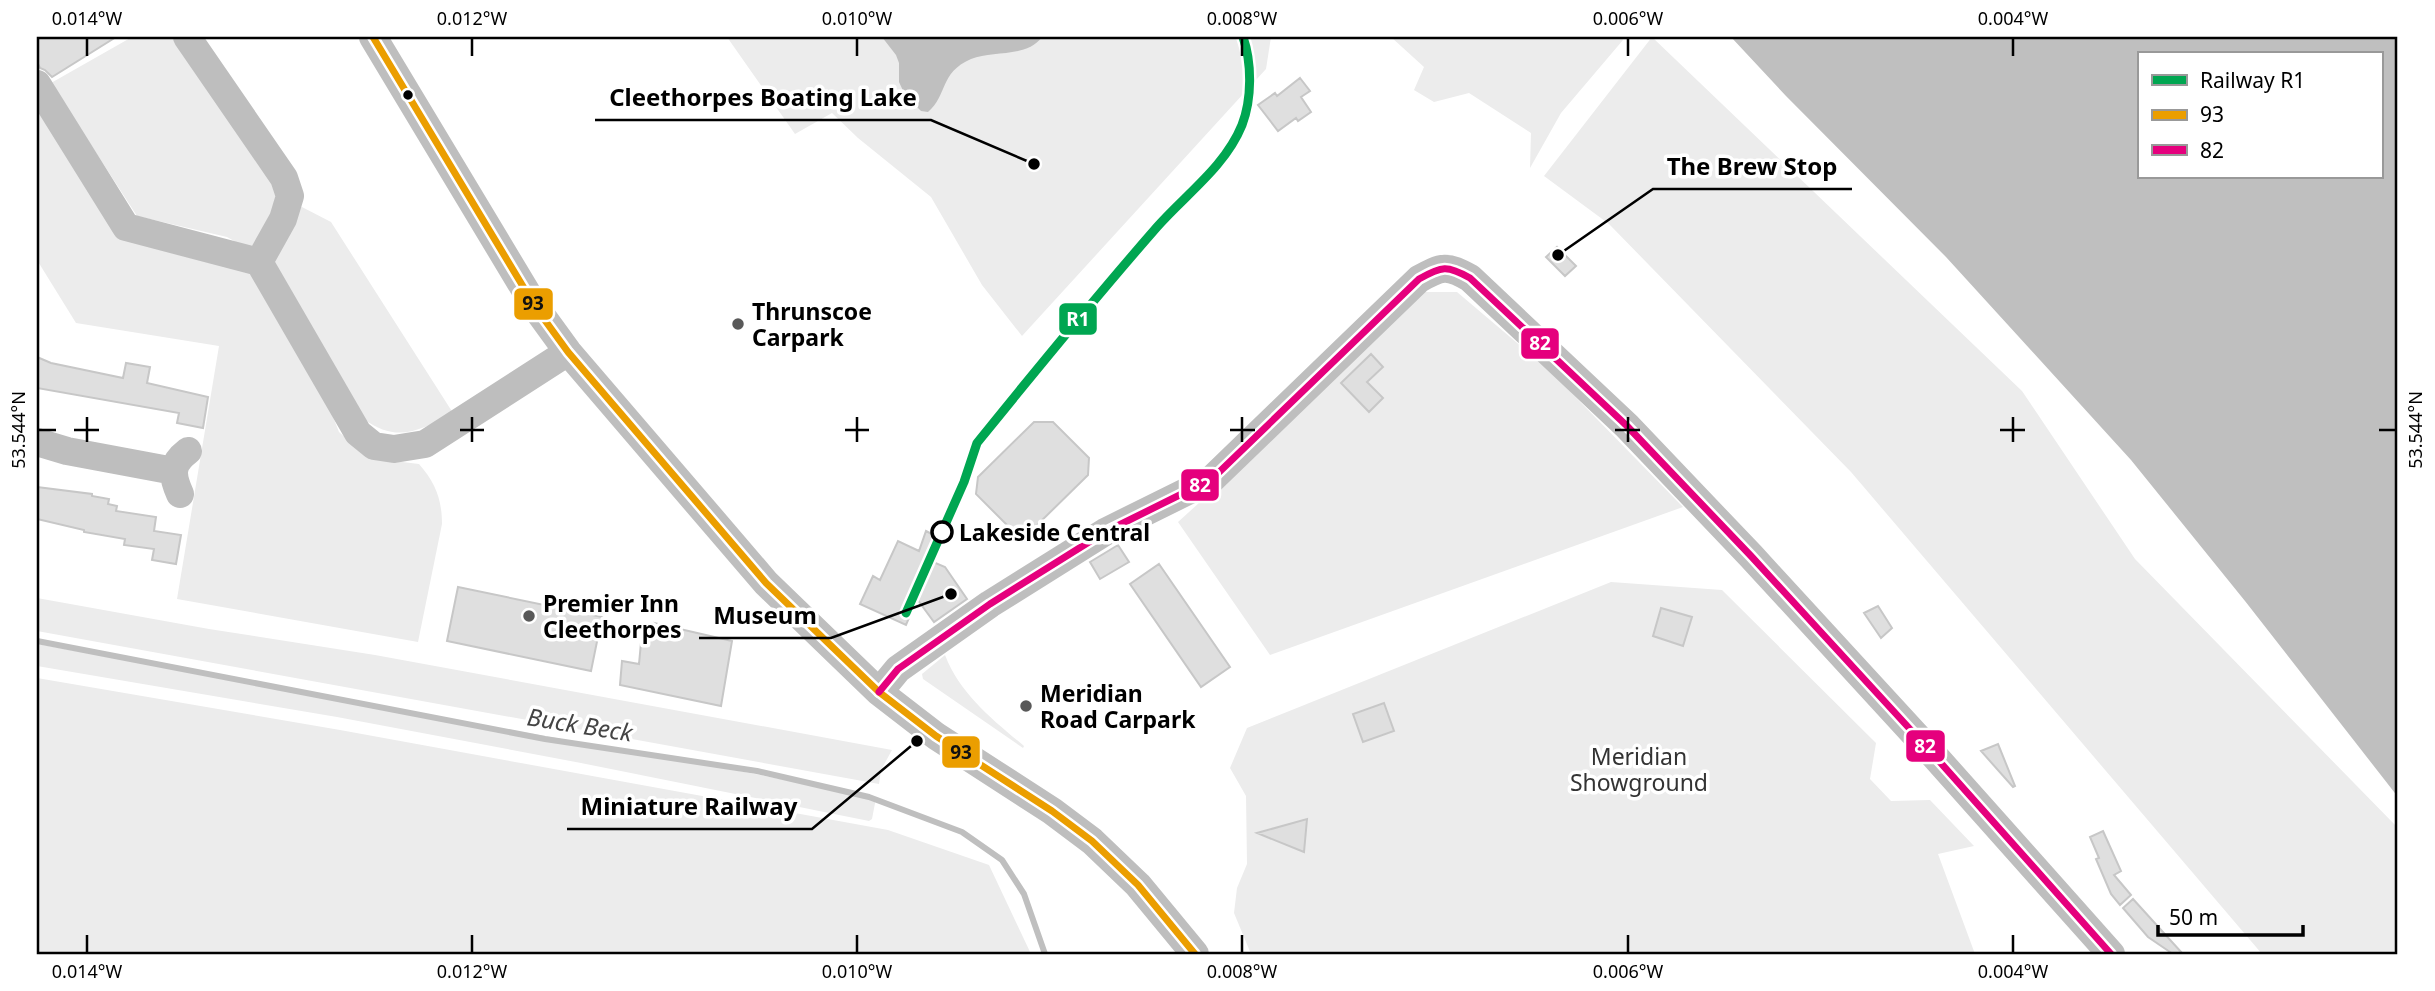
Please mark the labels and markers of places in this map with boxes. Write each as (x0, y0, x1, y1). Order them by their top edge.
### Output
callout: Cleethorpes Boating Lake (595, 75, 931, 120)
unlabelled marker (401, 88, 415, 102)
callout: The Brew Stop (1653, 144, 1852, 189)
place label: Thrunscoe Carpark (752, 295, 872, 353)
marker: Thrunscoe Carpark (730, 316, 746, 332)
place label: Lakeside Central (959, 516, 1150, 548)
marker: Lakeside Central (931, 521, 953, 543)
place label: Premier Inn Cleethorpes (543, 587, 681, 645)
callout: Museum (699, 593, 831, 638)
marker: Premier Inn Cleethorpes (521, 608, 537, 624)
place label: Meridian Road Carpark (1040, 677, 1196, 735)
marker: Meridian Road Carpark (1018, 698, 1034, 714)
callout: Miniature Railway (567, 784, 812, 829)

